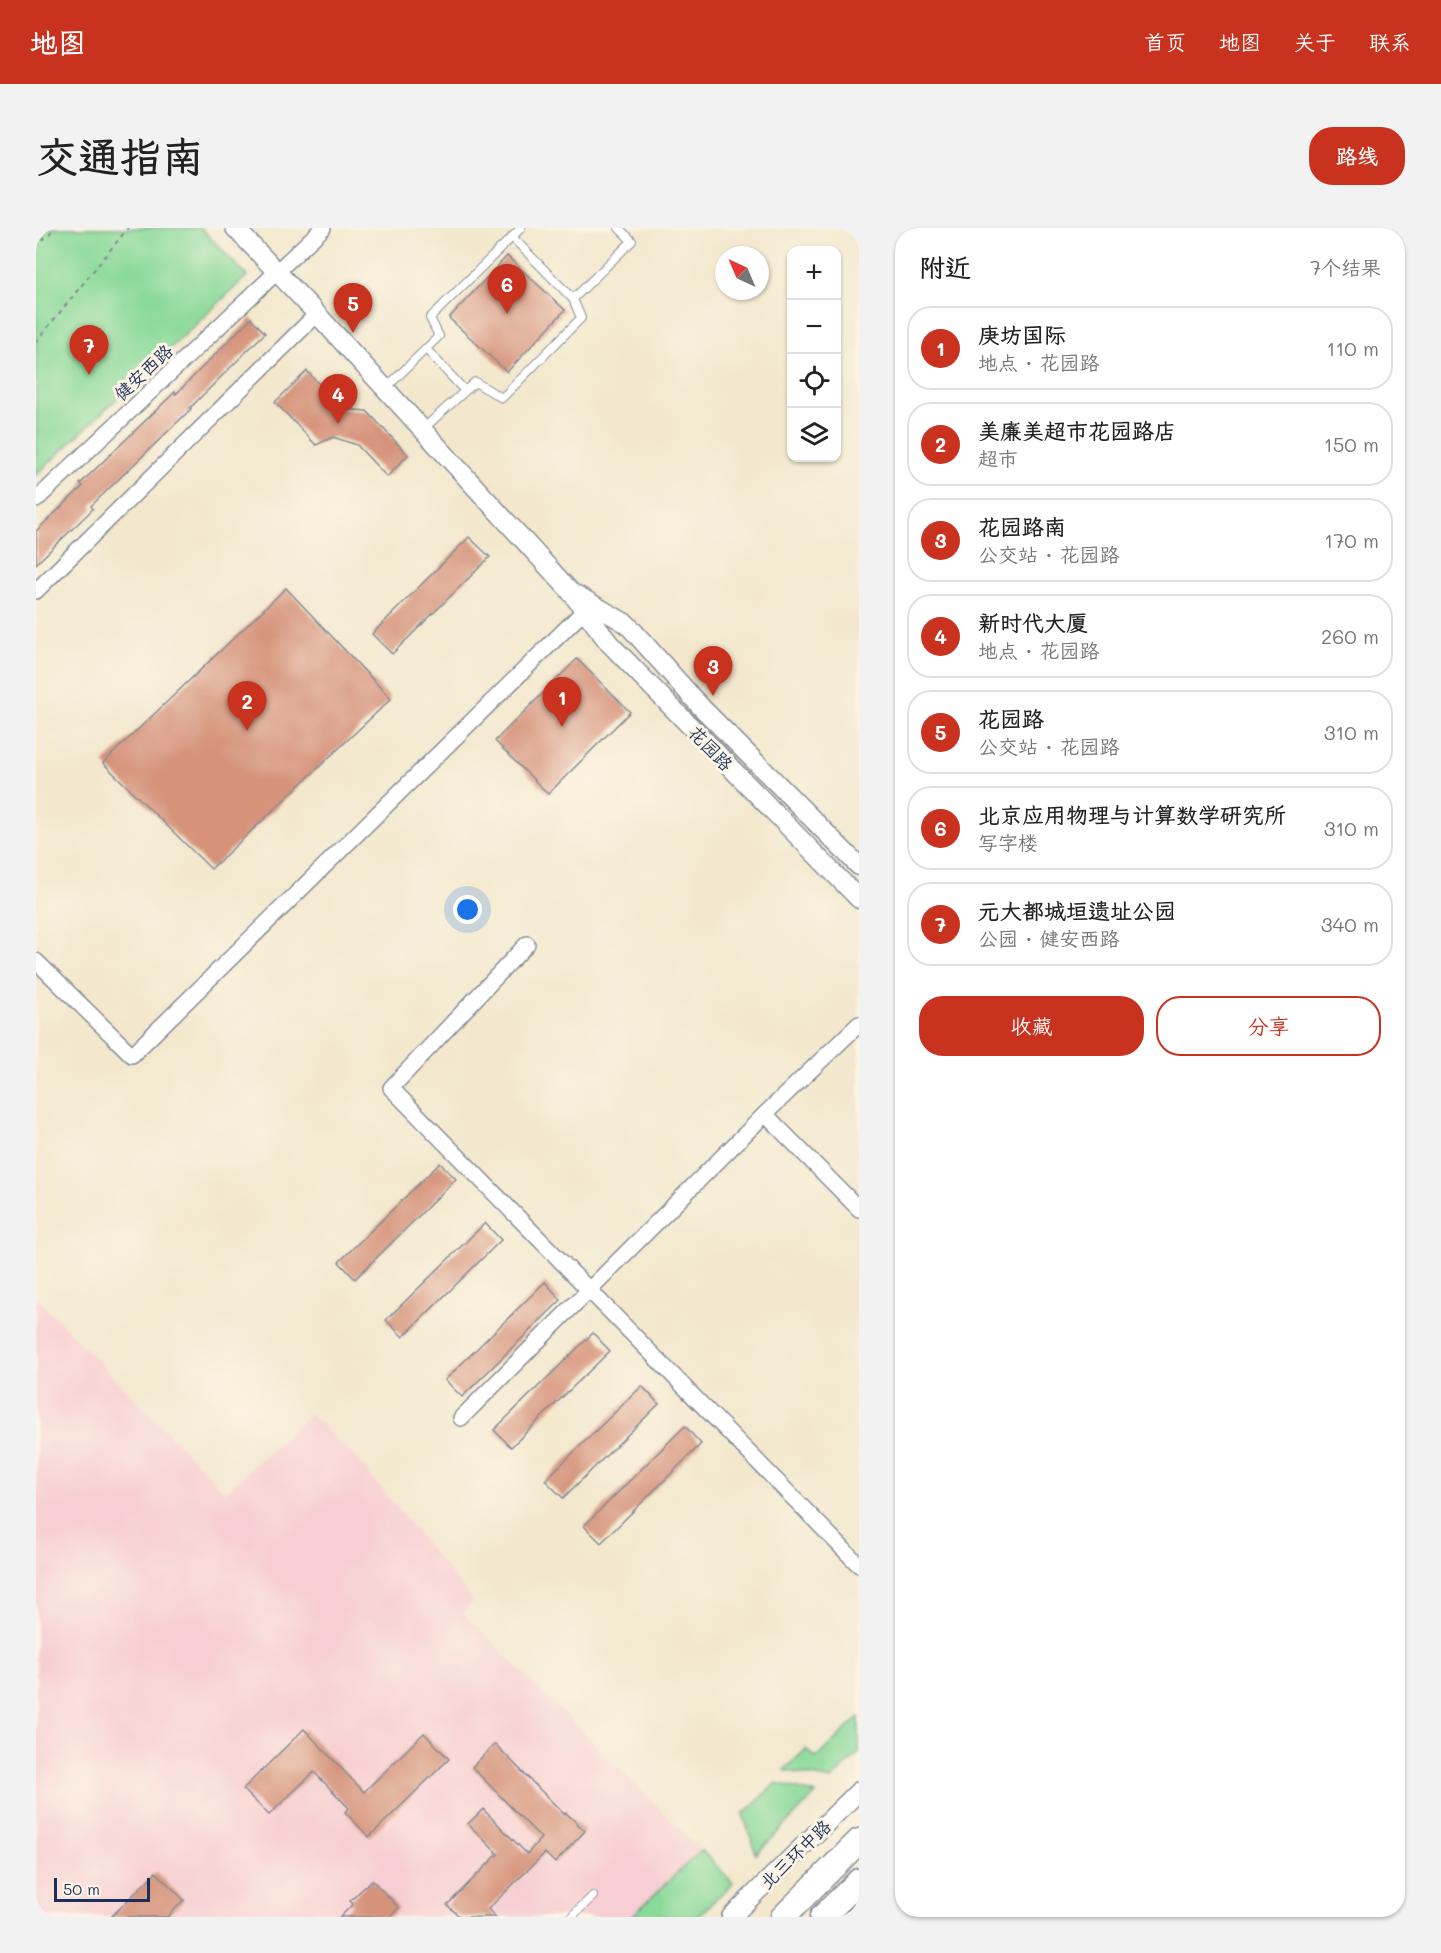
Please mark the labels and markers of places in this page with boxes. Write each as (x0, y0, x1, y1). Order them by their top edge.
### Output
pin: 6 (488, 264, 526, 314)
pin: 5 (334, 284, 372, 333)
pin: 7 (70, 326, 108, 375)
pin: 4 (318, 374, 358, 424)
pin: 3 (694, 646, 732, 696)
pin: 1 (542, 678, 582, 727)
pin: 2 (228, 682, 266, 731)

